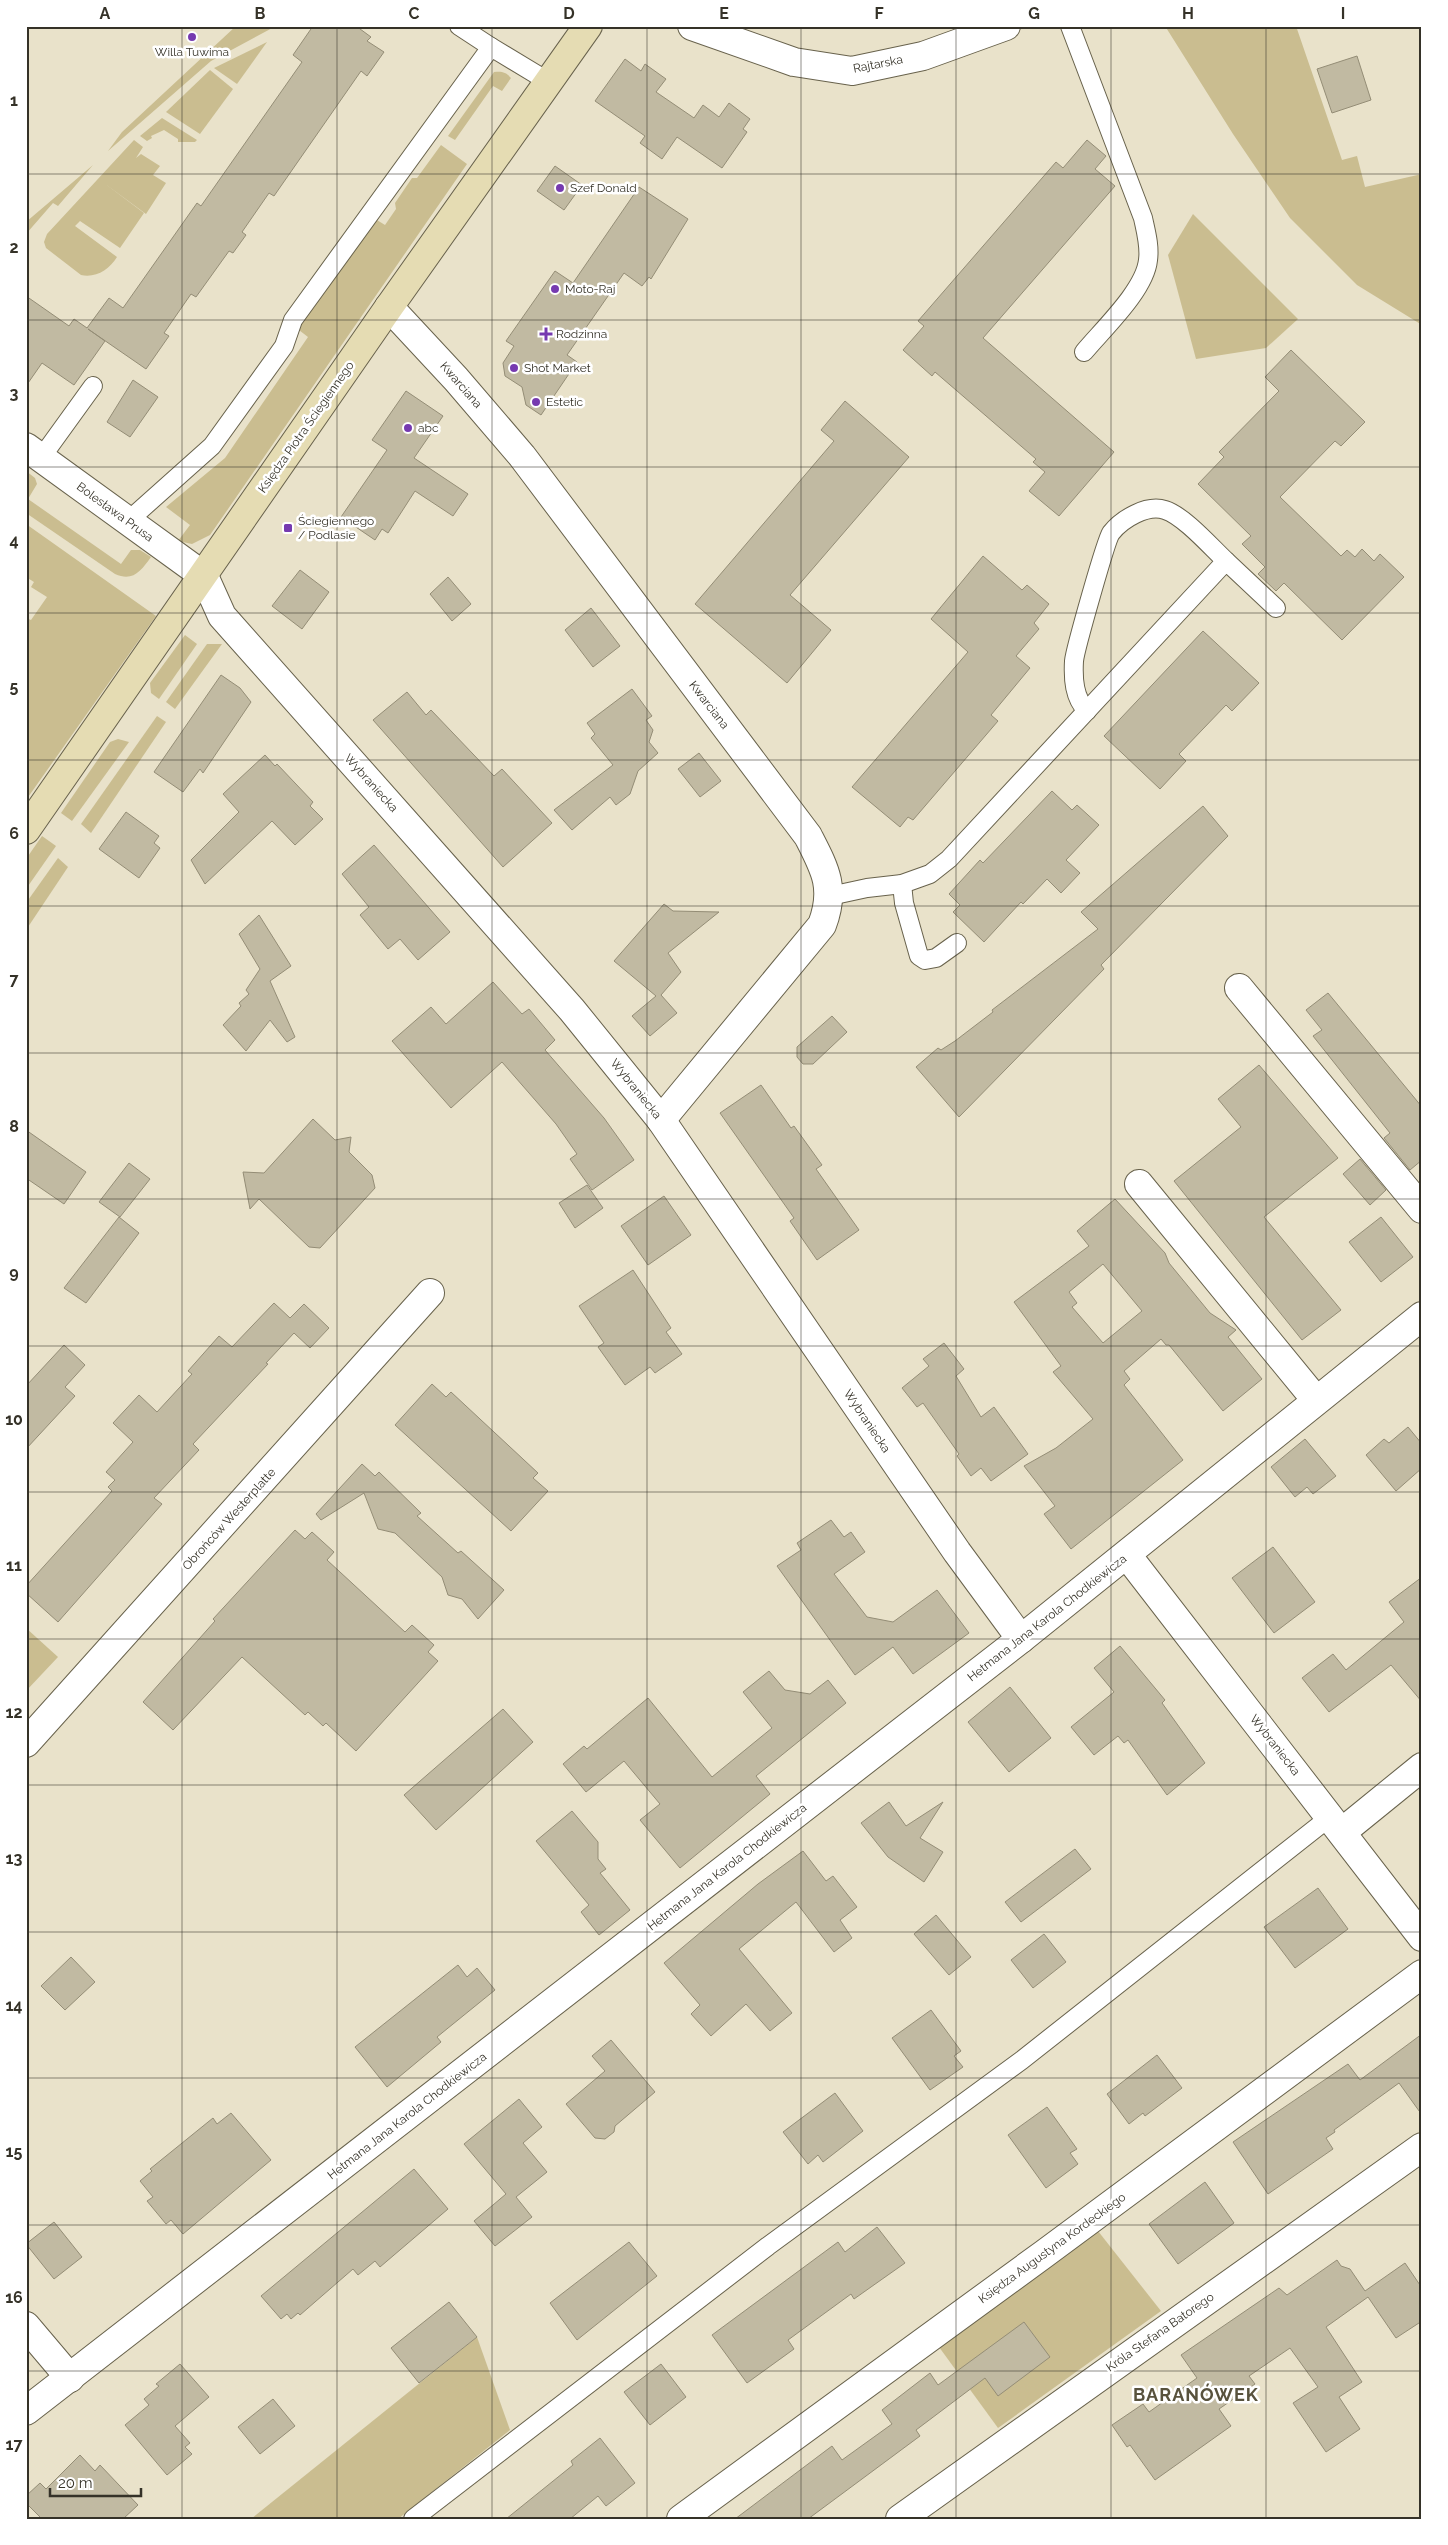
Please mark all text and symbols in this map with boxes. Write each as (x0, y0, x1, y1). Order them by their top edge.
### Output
text: A (100, 4, 111, 23)
text: B (255, 4, 266, 23)
text: C (409, 4, 420, 23)
text: D (563, 4, 575, 23)
text: E (719, 4, 729, 23)
text: F (874, 4, 884, 23)
text: G (1028, 4, 1040, 23)
text: H (1182, 4, 1194, 23)
text: I (1341, 4, 1345, 23)
marker: Willa Tuwima (186, 31, 198, 43)
place label: Willa Tuwima (155, 45, 229, 59)
street label: Rajtarska (852, 52, 904, 76)
text: 1 (10, 91, 18, 110)
place label: Szef Donald (570, 181, 637, 195)
marker: Szef Donald (554, 182, 566, 194)
text: 2 (9, 238, 19, 257)
place label: Moto-Raj (565, 282, 616, 296)
marker: Moto-Raj (549, 283, 561, 295)
place label: Rodzinna (556, 327, 607, 341)
marker: Rodzinna (540, 328, 552, 340)
street label: Księdza Piotra Ściegiennego (255, 359, 357, 495)
street label: Kwarciana (437, 359, 485, 411)
place label: Shot Market (524, 361, 591, 375)
marker: Shot Market (508, 362, 520, 374)
text: 3 (10, 384, 19, 403)
place label: Estetic (546, 395, 584, 409)
marker: Estetic (530, 396, 542, 408)
place label: abc (418, 421, 439, 435)
marker: abc (402, 422, 414, 434)
street label: Bolesława Prusa (74, 479, 156, 545)
place label: Ściegiennego / Podlasie (298, 514, 374, 542)
marker: Ściegiennego / Podlasie (282, 522, 294, 534)
text: 4 (9, 531, 19, 550)
text: 5 (10, 677, 19, 696)
street label: Kwarciana (686, 678, 732, 732)
street label: Wybraniecka (341, 751, 401, 815)
text: 6 (9, 824, 19, 843)
text: 7 (10, 970, 19, 989)
street label: Wybraniecka (608, 1056, 664, 1122)
text: 8 (9, 1117, 19, 1136)
text: 9 (9, 1263, 19, 1282)
street label: Wybraniecka (841, 1387, 893, 1455)
text: 10 (5, 1410, 23, 1429)
street label: Obrońców Westerplatte (180, 1465, 278, 1573)
street label: Hetmana Jana Karola Chodkiewicza (965, 1552, 1129, 1684)
text: 11 (6, 1556, 22, 1575)
text: 12 (6, 1703, 22, 1722)
street label: Wybraniecka (1247, 1712, 1303, 1778)
street label: Hetmana Jana Karola Chodkiewicza (645, 1801, 809, 1933)
text: 13 (6, 1849, 22, 1868)
text: 14 (5, 1996, 23, 2015)
street label: Hetmana Jana Karola Chodkiewicza (325, 2050, 489, 2182)
text: 15 (6, 2142, 23, 2161)
street label: Księdza Augustyna Kordeckiego (976, 2190, 1128, 2306)
text: 16 (5, 2288, 23, 2307)
street label: Króla Stefana Batorego (1104, 2290, 1216, 2374)
district label: BARANÓWEK (1133, 2383, 1259, 2405)
text: 17 (6, 2435, 22, 2454)
scale bar (50, 2465, 141, 2497)
text: 20 m (58, 2474, 93, 2492)

